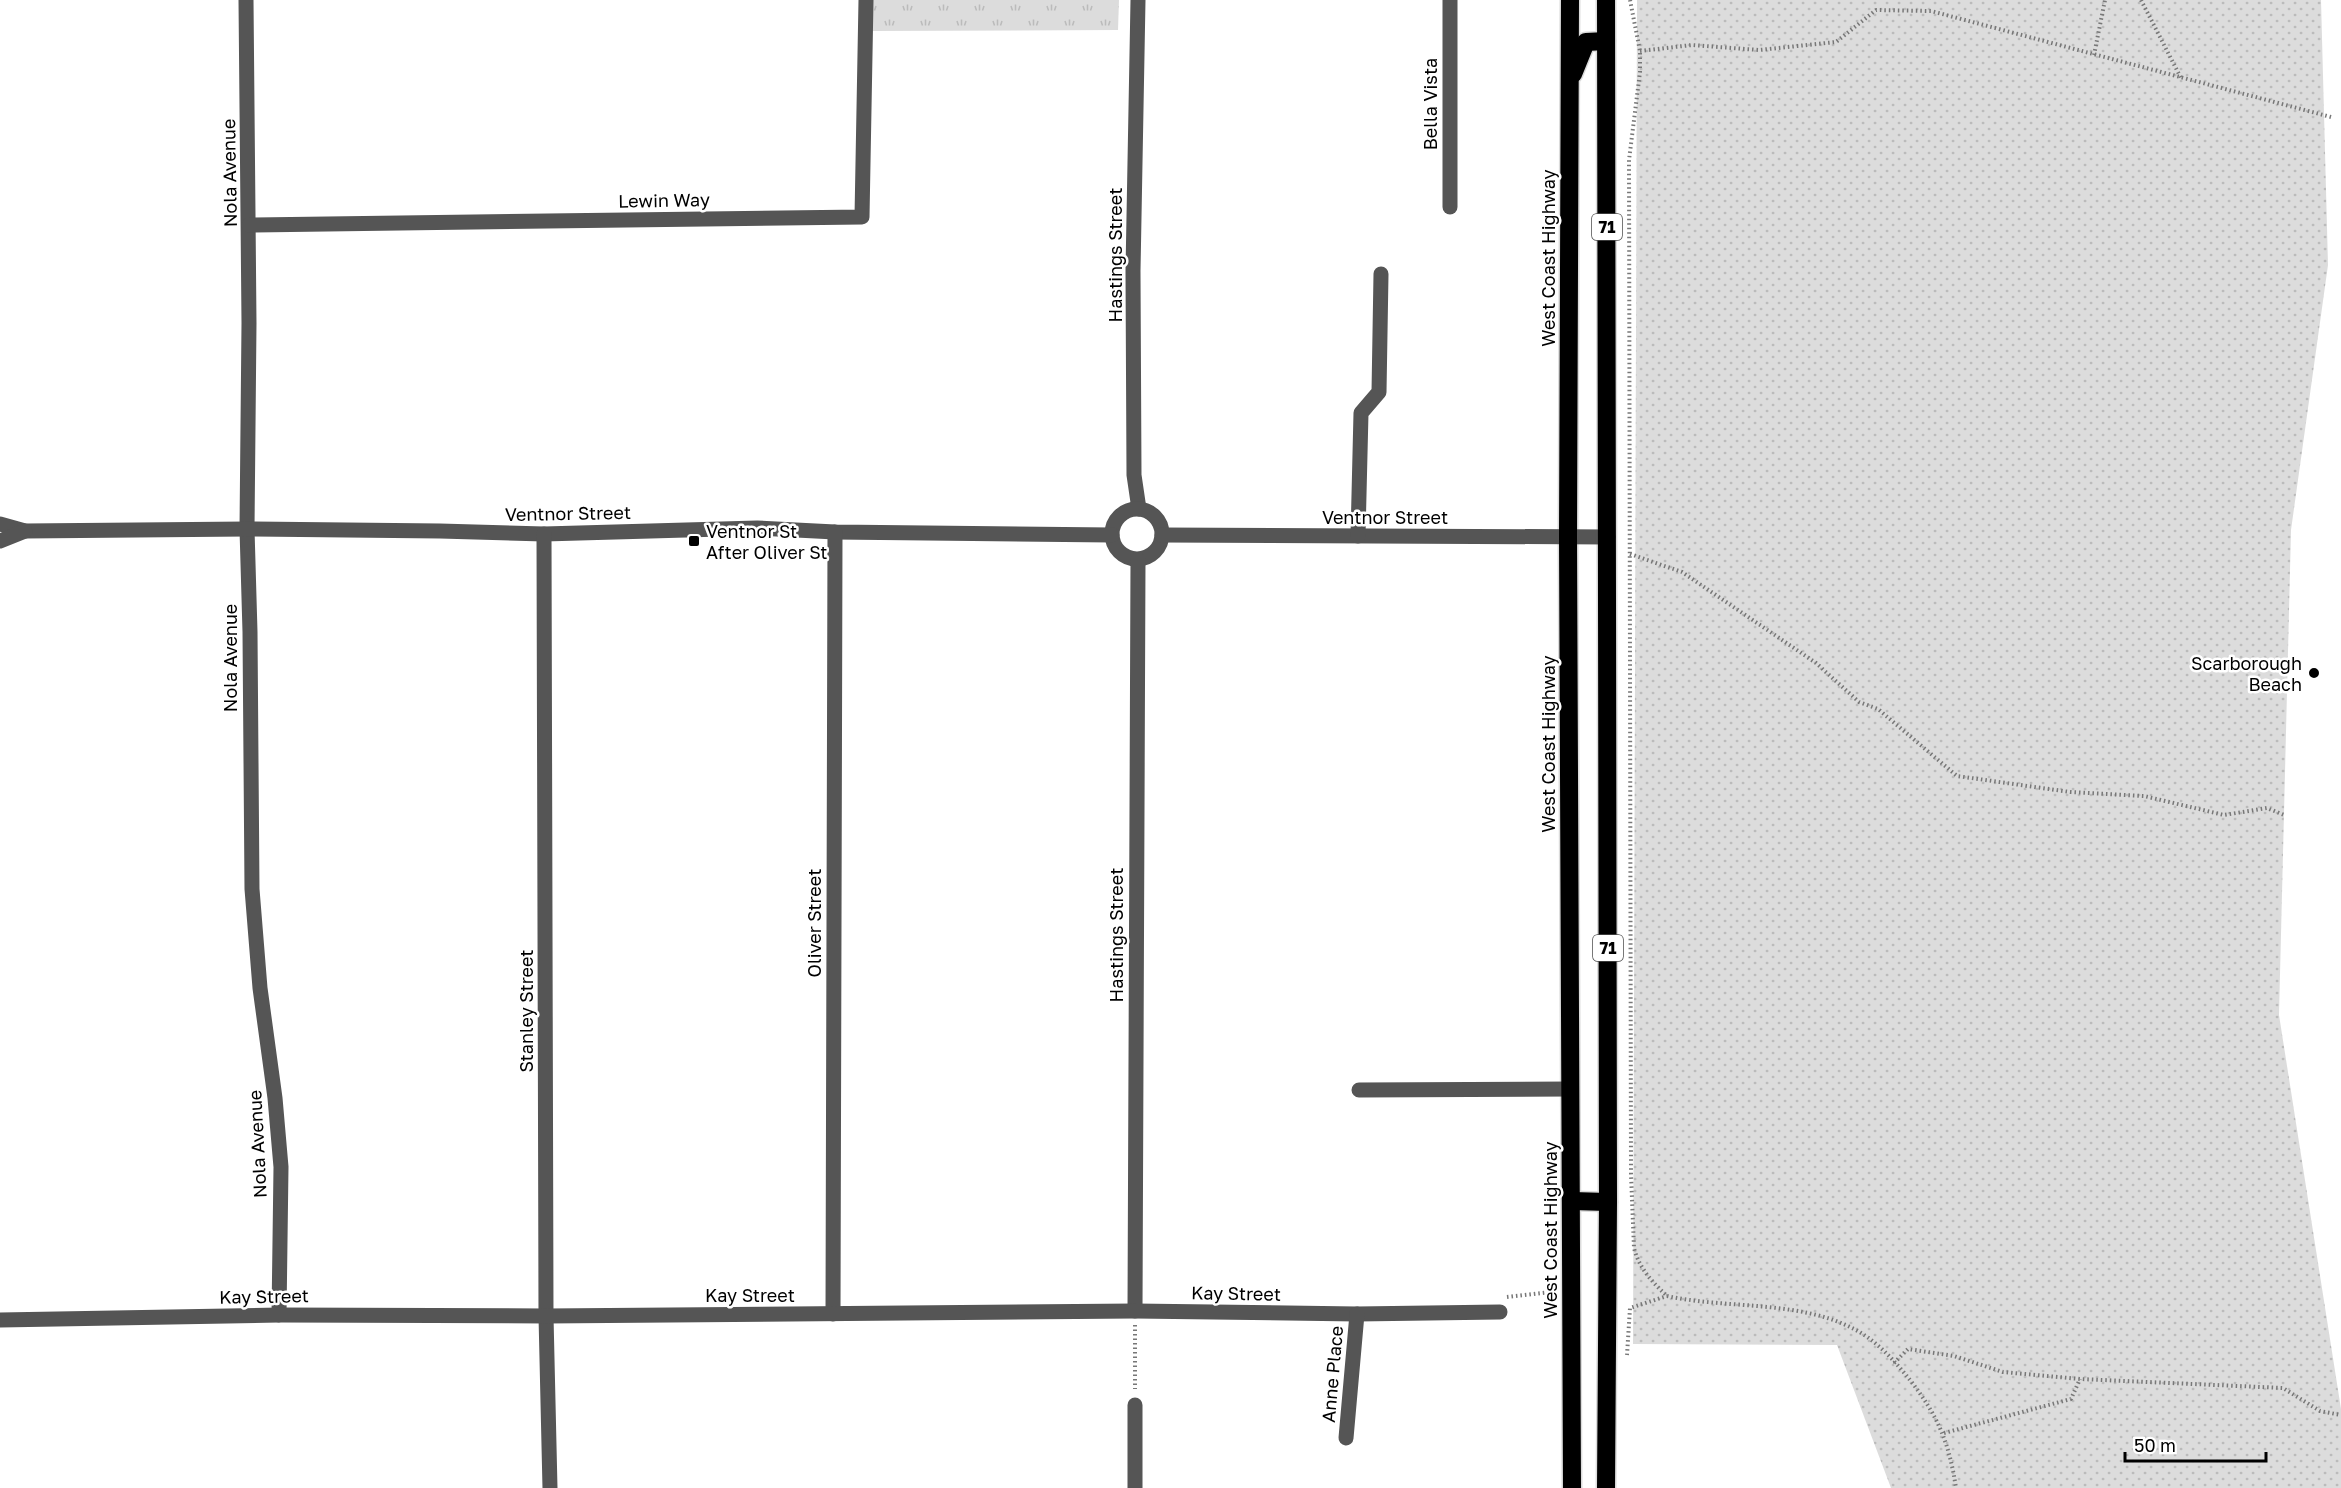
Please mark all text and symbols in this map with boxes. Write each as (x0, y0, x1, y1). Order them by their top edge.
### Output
street label: Bella Vista (1419, 58, 1441, 150)
street label: Nola Avenue (217, 119, 241, 227)
street label: West Coast Highway (1537, 169, 1559, 347)
street label: Lewin Way (618, 188, 710, 212)
street label: Hastings Street (1104, 188, 1126, 322)
road number: 71 (1592, 214, 1622, 240)
street label: Ventnor Street (505, 501, 631, 525)
street label: Ventnor Street (1322, 506, 1448, 528)
place label: Ventnor St After Oliver St (706, 520, 828, 563)
marker: Ventnor St After Oliver St (687, 534, 701, 548)
street label: Nola Avenue (219, 604, 241, 712)
place label: Scarborough Beach (2191, 652, 2302, 695)
street label: West Coast Highway (1537, 655, 1559, 833)
marker: Scarborough Beach (2307, 666, 2321, 680)
street label: Hastings Street (1105, 868, 1127, 1002)
street label: Oliver Street (803, 869, 825, 977)
road number: 71 (1593, 935, 1623, 961)
street label: Stanley Street (515, 949, 537, 1073)
street label: Nola Avenue (243, 1089, 271, 1199)
street label: West Coast Highway (1539, 1141, 1561, 1319)
street label: Kay Street (1191, 1281, 1281, 1305)
street label: Kay Street (219, 1284, 309, 1308)
street label: Kay Street (705, 1284, 795, 1306)
street label: Anne Place (1317, 1325, 1347, 1423)
scale bar (2125, 1425, 2266, 1463)
text: 50 m (2134, 1434, 2176, 1456)

